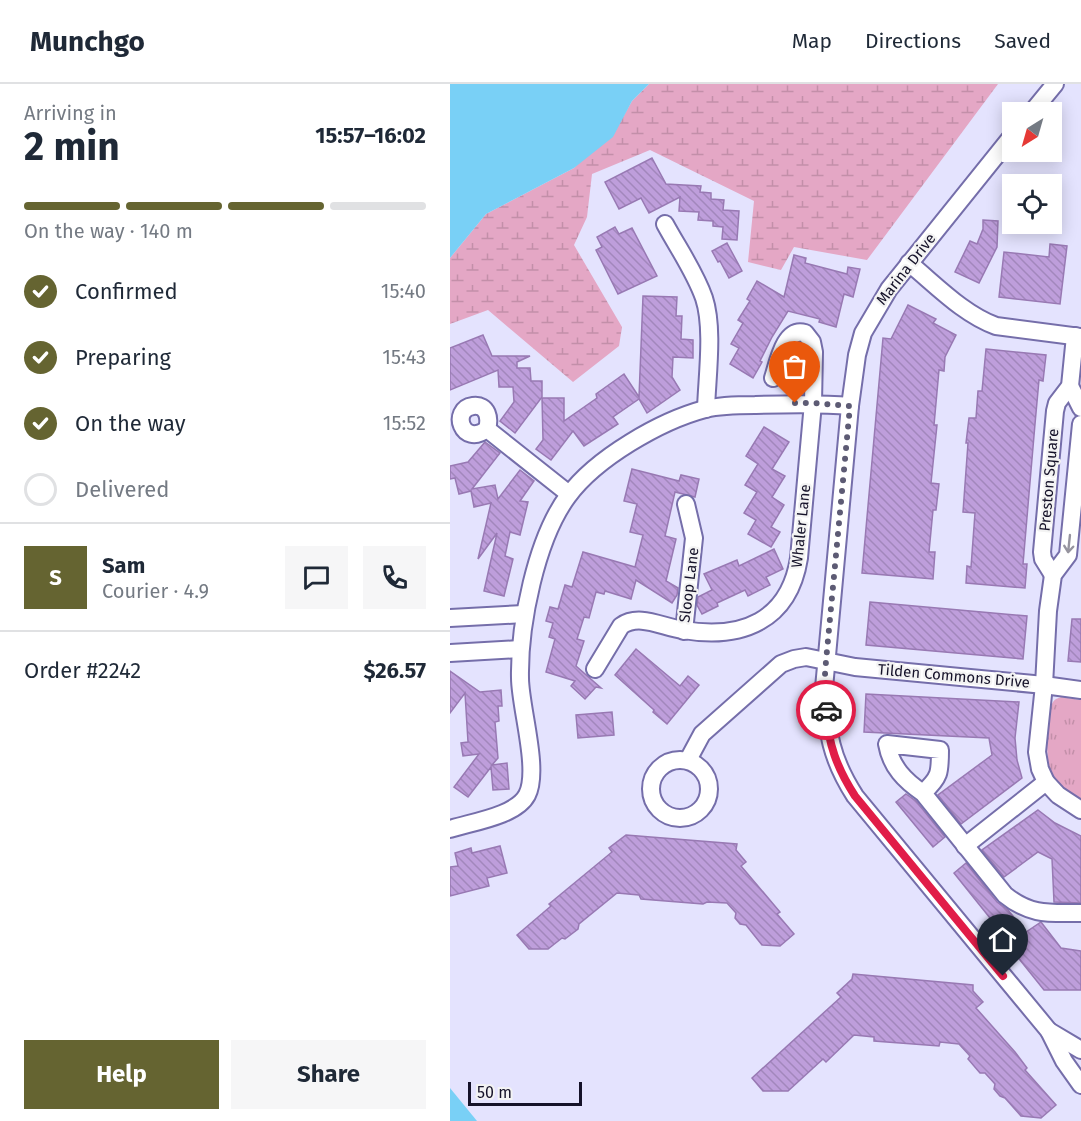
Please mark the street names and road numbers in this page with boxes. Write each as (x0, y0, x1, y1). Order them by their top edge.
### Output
street label: Marina Drive (872, 230, 940, 308)
street label: Preston Square (1036, 428, 1062, 532)
street label: Whaler Lane (788, 483, 814, 569)
street label: Sloop Lane (675, 547, 703, 623)
street label: Tilden Commons Drive (877, 660, 1031, 692)

